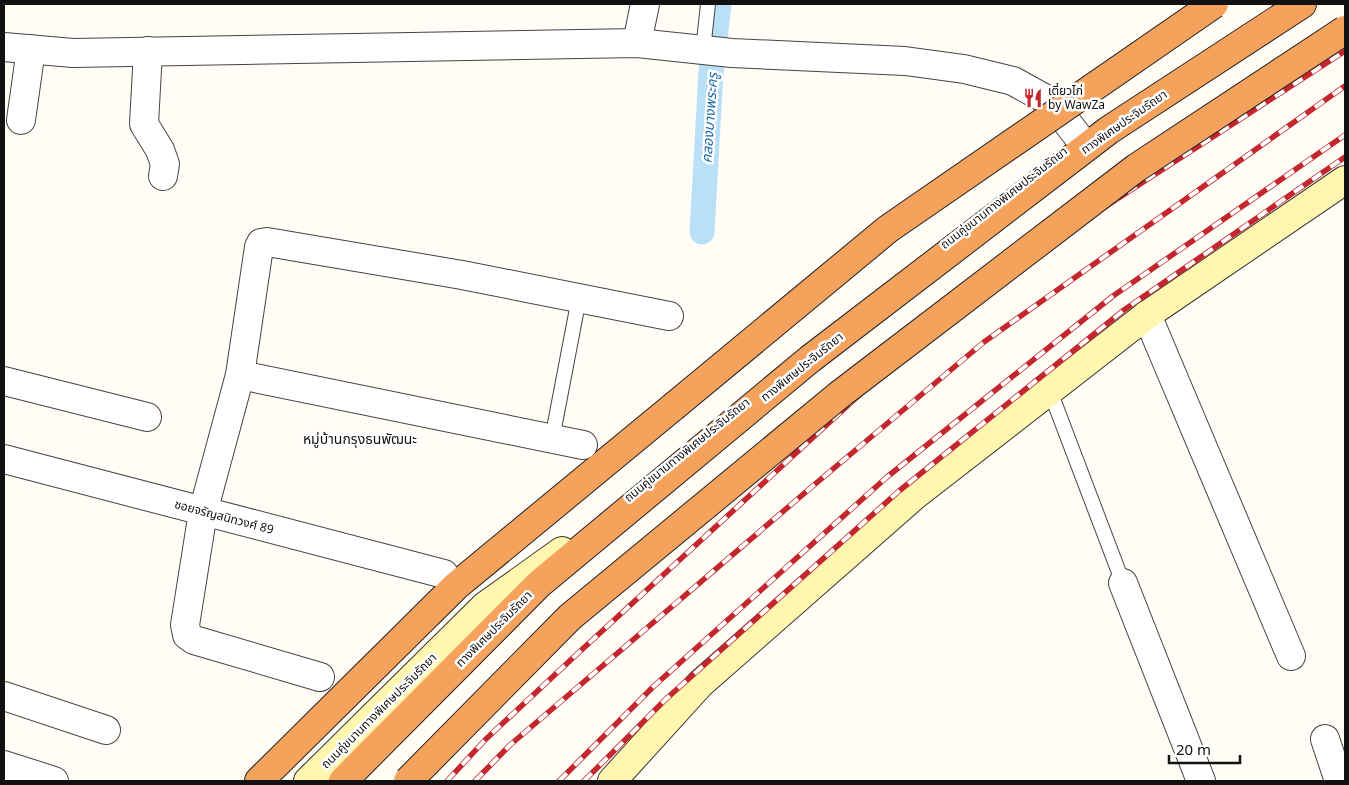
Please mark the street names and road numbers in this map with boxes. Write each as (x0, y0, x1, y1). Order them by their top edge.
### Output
street label: ทางพิเศษประจิมรัถยา (1077, 85, 1171, 159)
street label: ถนนคู่ขนานทางพิเศษประจิมรัถยา (937, 143, 1071, 253)
street label: ทางพิเศษประจิมรัถยา (757, 328, 847, 406)
street label: ถนนคู่ขนานทางพิเศษประจิมรัถยา (620, 394, 754, 506)
street label: ซอยจรัญสนิทวงศ์ 89 (172, 495, 276, 539)
street label: ทางพิเศษประจิมรัถยา (452, 587, 536, 671)
street label: ถนนคู่ขนานทางพิเศษประจิมรัถยา (317, 649, 441, 773)

